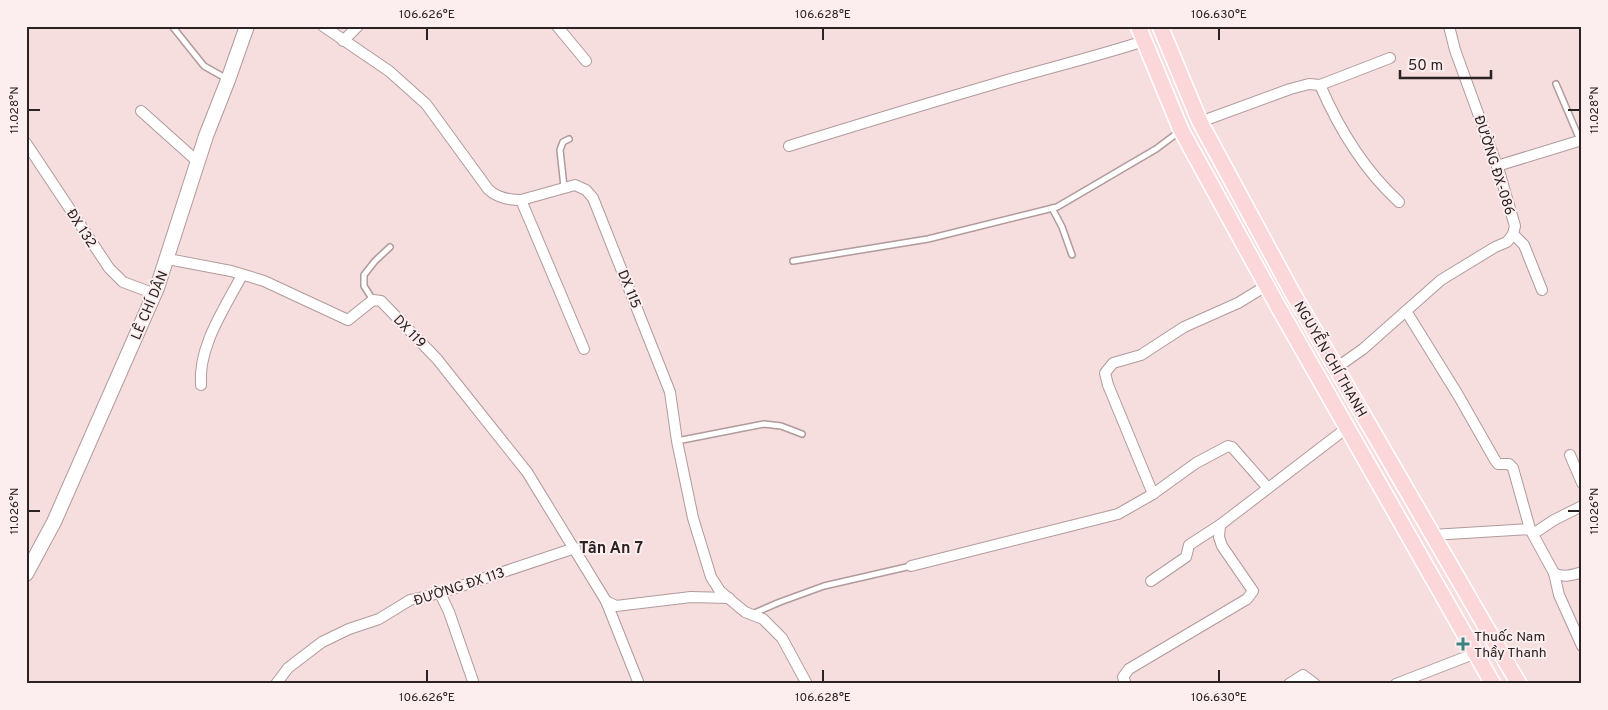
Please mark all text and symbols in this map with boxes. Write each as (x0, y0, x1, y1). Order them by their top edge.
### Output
text: 106.626°E (399, 7, 455, 23)
text: 106.628°E (795, 7, 851, 23)
text: 106.630°E (1191, 7, 1247, 23)
scale bar (1400, 48, 1492, 80)
text: 50 m (1408, 57, 1443, 76)
text: 11.028°N (7, 86, 23, 134)
text: 11.028°N (1587, 86, 1603, 134)
street label: ĐƯỜNG ĐX-086 (1469, 113, 1519, 217)
street label: ĐX 132 (62, 206, 100, 251)
street label: LÊ CHÍ DÂN (127, 268, 173, 343)
street label: DX 115 (613, 268, 644, 311)
street label: NGUYỄN CHÍ THANH (1290, 297, 1372, 421)
street label: DX 119 (389, 312, 429, 352)
text: 11.026°N (7, 487, 23, 535)
text: 11.026°N (1587, 487, 1603, 535)
district label: Tân An 7 (579, 539, 643, 559)
street label: ĐƯỜNG ĐX 113 (411, 564, 507, 610)
place label: Thuốc Nam Thầy Thanh (1474, 629, 1547, 662)
marker: Thuốc Nam Thầy Thanh (1456, 637, 1470, 651)
text: 106.626°E (399, 690, 455, 706)
text: 106.628°E (795, 690, 851, 706)
text: 106.630°E (1191, 690, 1247, 706)

